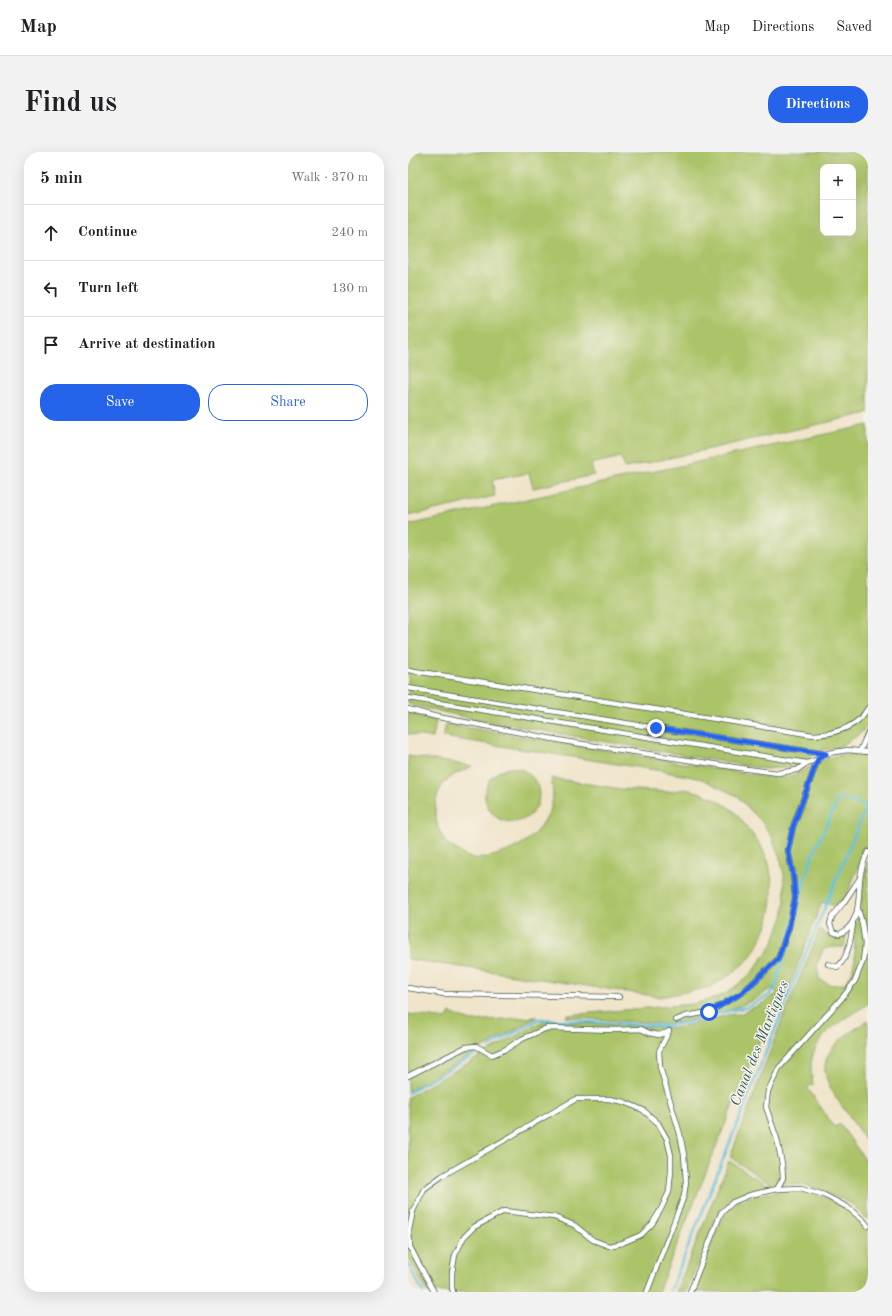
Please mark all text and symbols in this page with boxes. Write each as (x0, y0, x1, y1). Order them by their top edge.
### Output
text: Map (20, 18, 57, 37)
text: Map (704, 20, 730, 34)
text: Directions (752, 20, 814, 34)
text: Saved (836, 20, 872, 34)
button: Directions (768, 86, 868, 123)
text: Find us (24, 90, 117, 118)
map controls (820, 164, 856, 236)
button: + (820, 164, 856, 200)
text: 5 min (40, 170, 83, 187)
text: Walk · 370 m (291, 171, 368, 184)
button: − (820, 200, 856, 236)
icon: ahead (40, 222, 62, 244)
text: Continue (78, 225, 137, 240)
text: 240 m (331, 226, 368, 239)
icon: left (40, 278, 62, 300)
text: Turn left (78, 281, 138, 296)
text: 130 m (331, 282, 368, 295)
icon: arrive (40, 334, 62, 356)
text: Arrive at destination (78, 337, 216, 352)
button: Save (40, 384, 200, 421)
button: Share (208, 384, 368, 421)
route end (647, 719, 665, 737)
water label: Canal des Martigues (728, 979, 792, 1108)
route start (700, 1003, 718, 1021)

